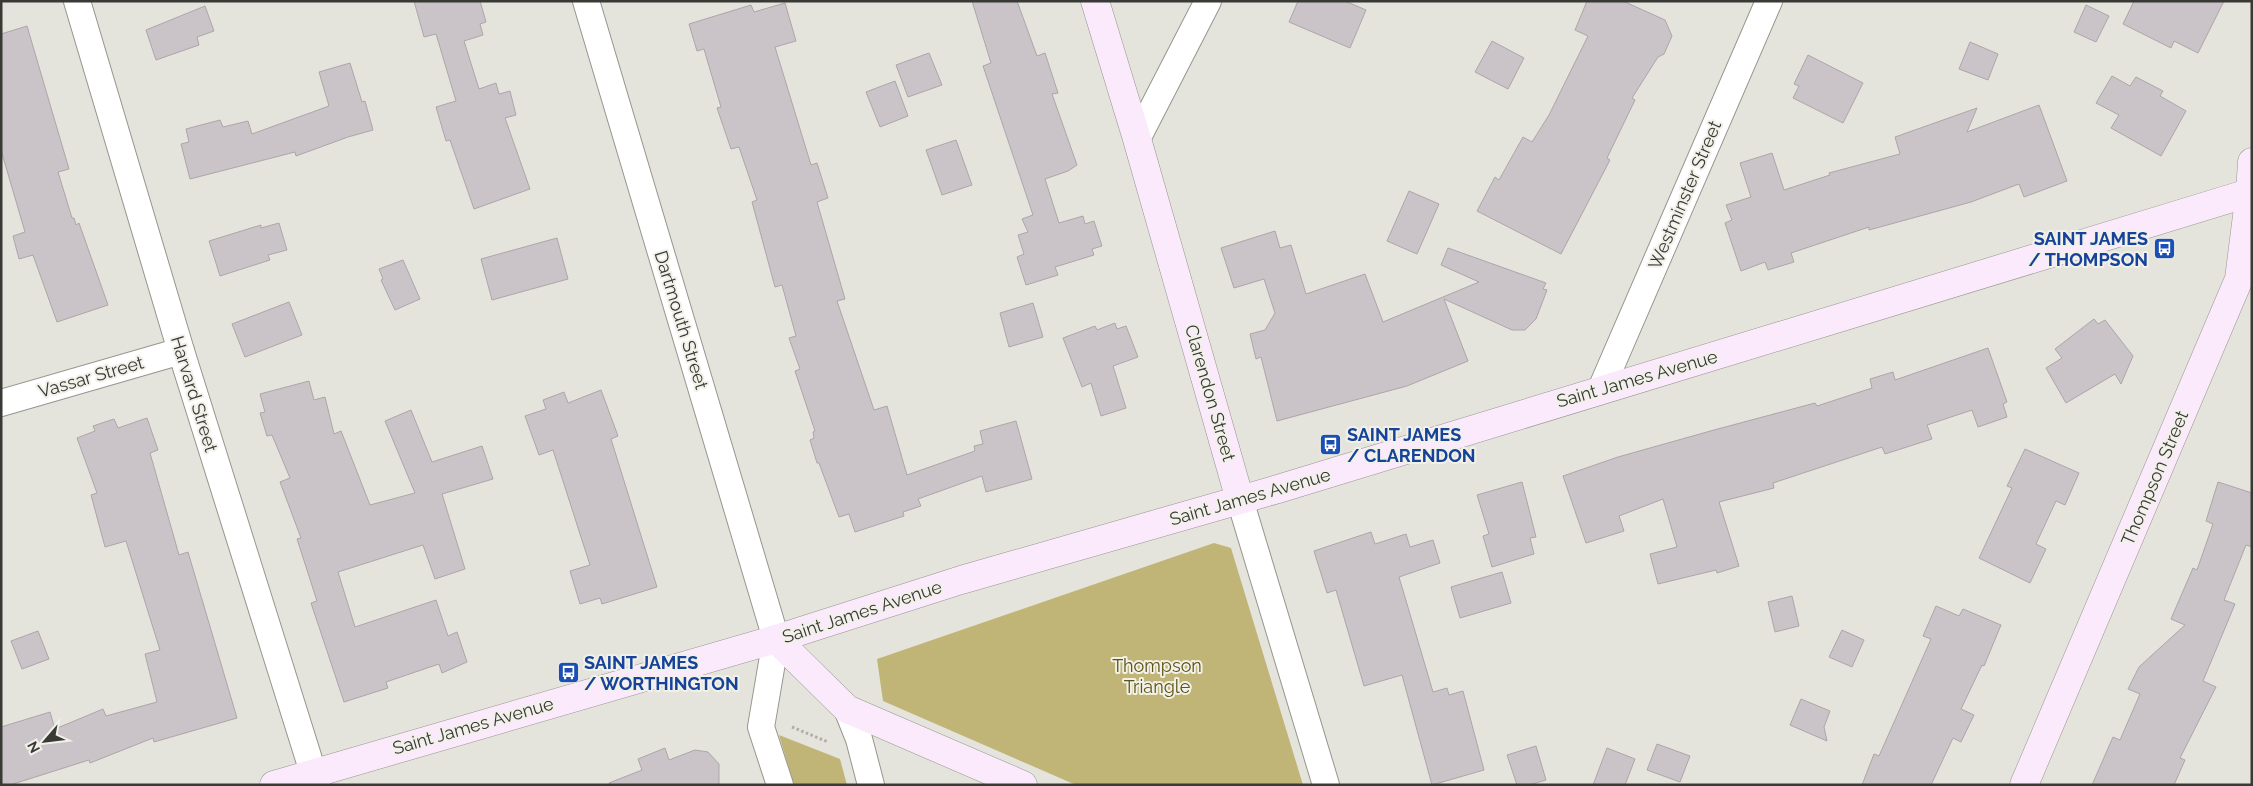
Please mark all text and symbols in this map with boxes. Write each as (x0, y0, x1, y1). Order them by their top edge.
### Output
street label: Westminster Street (1644, 117, 1725, 272)
place label: SAINT JAMES / THOMPSON (2028, 228, 2148, 270)
bus stop icon: SAINT JAMES / THOMPSON (2152, 237, 2176, 261)
street label: Dartmouth Street (650, 248, 713, 392)
street label: Clarendon Street (1181, 322, 1240, 464)
street label: Harvard Street (167, 333, 222, 454)
street label: Saint James Avenue (1554, 345, 1720, 412)
street label: Vassar Street (36, 351, 146, 402)
street label: Thompson Street (2117, 407, 2192, 548)
place label: SAINT JAMES / CLARENDON (1347, 424, 1476, 466)
bus stop icon: SAINT JAMES / CLARENDON (1319, 433, 1343, 457)
street label: Saint James Avenue (1167, 463, 1333, 530)
street label: Saint James Avenue (779, 576, 945, 647)
place label: SAINT JAMES / WORTHINGTON (584, 652, 739, 694)
park label: Thompson Triangle (1112, 655, 1202, 697)
bus stop icon: SAINT JAMES / WORTHINGTON (556, 661, 580, 685)
street label: Saint James Avenue (390, 692, 556, 759)
north arrow (20, 716, 70, 766)
text: N (24, 739, 43, 756)

